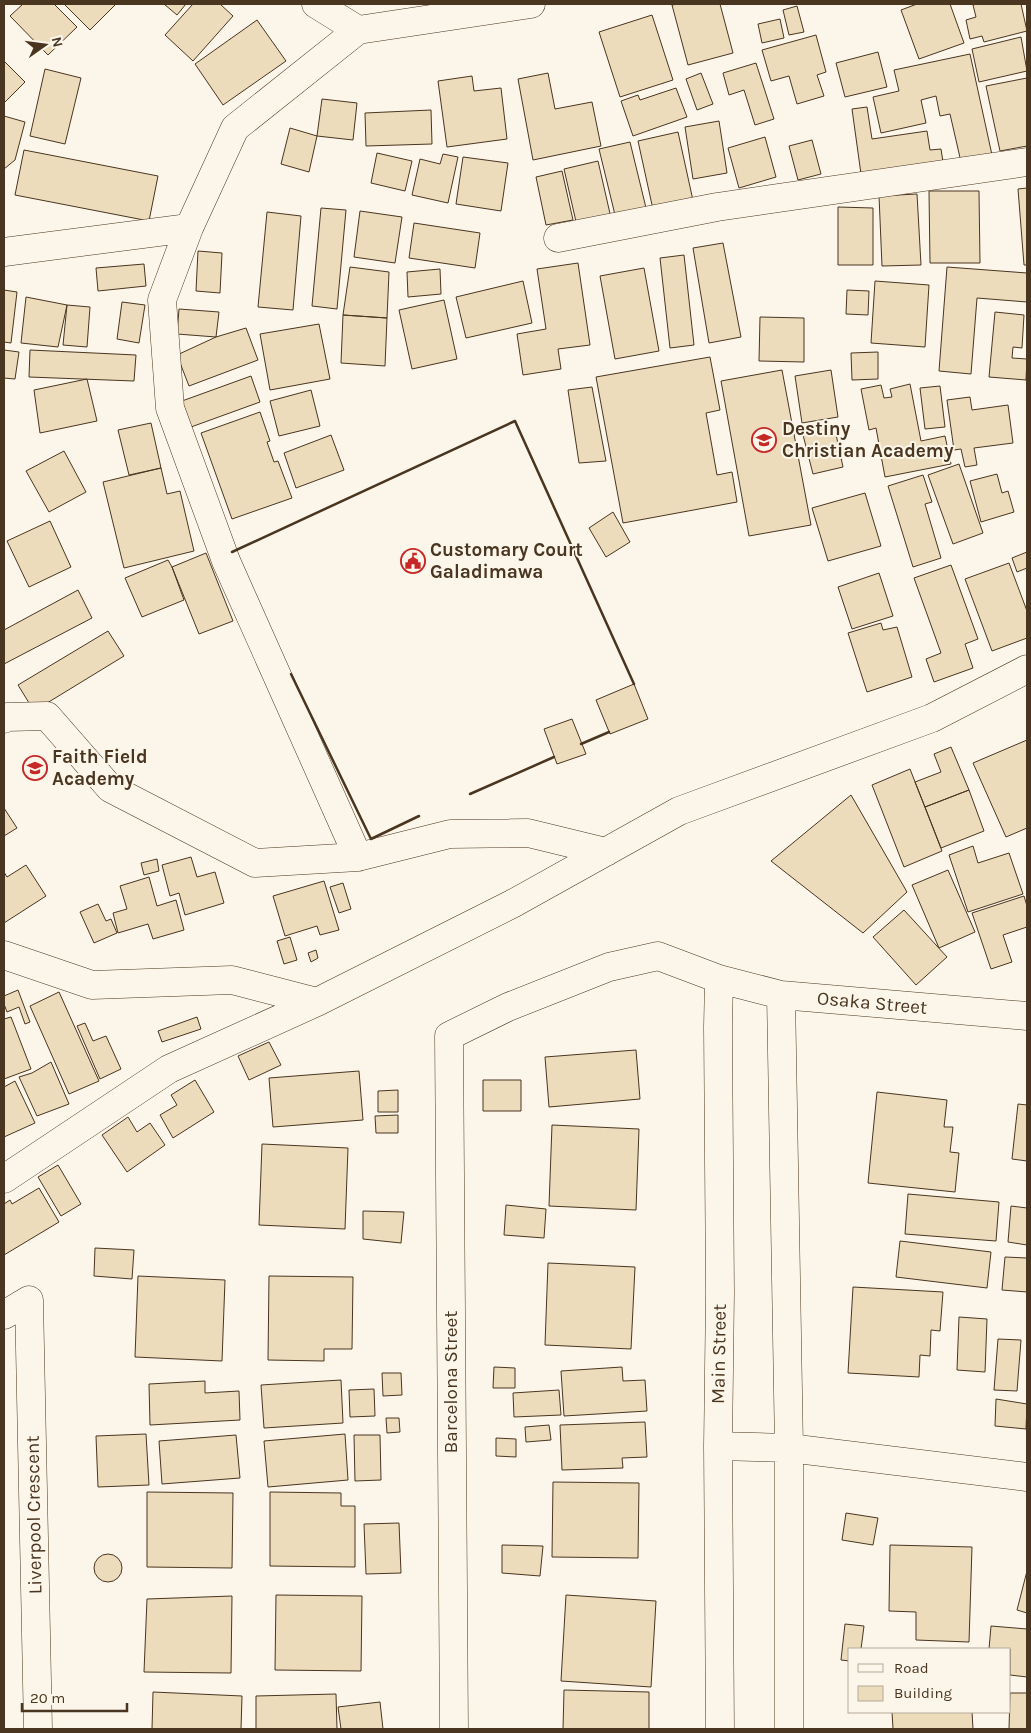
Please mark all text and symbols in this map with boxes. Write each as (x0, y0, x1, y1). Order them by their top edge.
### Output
north arrow (20, 20, 70, 70)
text: N (48, 35, 67, 49)
place label: Destiny Christian Academy (782, 418, 954, 462)
school or university icon: Destiny Christian Academy (751, 427, 777, 453)
place label: Customary Court Galadimawa (430, 539, 583, 583)
public building icon: Customary Court Galadimawa (400, 548, 426, 574)
place label: Faith Field Academy (52, 746, 148, 790)
school or university icon: Faith Field Academy (22, 755, 48, 781)
street label: Osaka Street (816, 987, 928, 1019)
street label: Main Street (707, 1304, 731, 1404)
street label: Barcelona Street (440, 1311, 462, 1454)
street label: Liverpool Crescent (22, 1435, 46, 1595)
legend (848, 1648, 1011, 1713)
text: Road (894, 1659, 929, 1677)
scale bar (22, 1680, 128, 1712)
text: Building (894, 1684, 952, 1702)
text: 20 m (30, 1689, 65, 1707)

